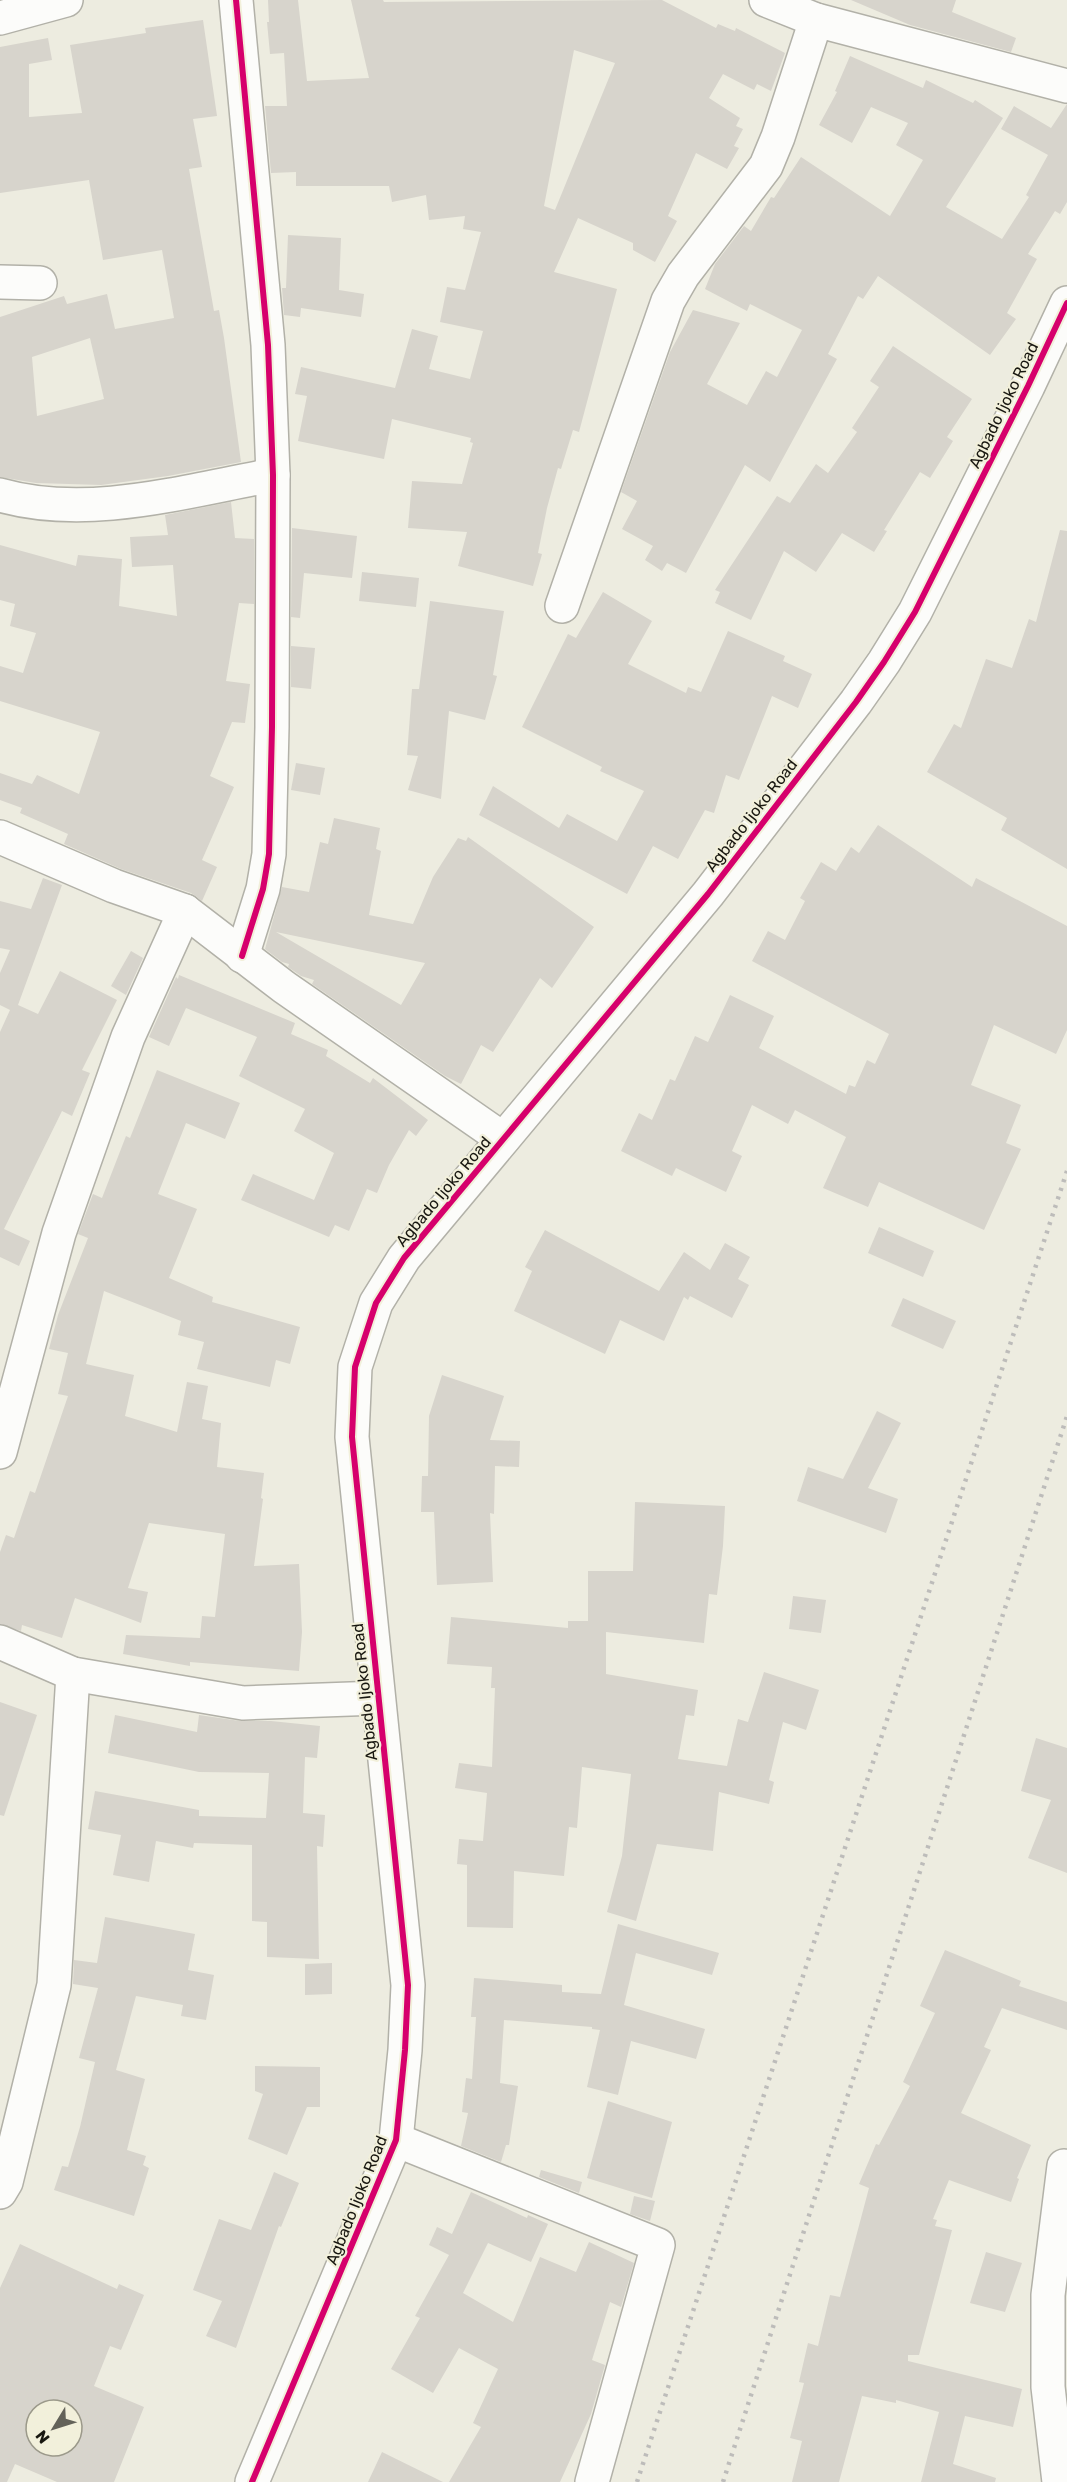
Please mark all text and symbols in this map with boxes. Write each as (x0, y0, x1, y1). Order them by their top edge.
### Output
street label: Agbado Ijoko Road (965, 339, 1042, 471)
street label: Agbado Ijoko Road (701, 755, 801, 875)
street label: Agbado Ijoko Road (392, 1132, 495, 1250)
street label: Agbado Ijoko Road (348, 1622, 381, 1761)
street label: Agbado Ijoko Road (322, 2133, 391, 2268)
north arrow (24, 2398, 84, 2458)
text: N (32, 2427, 54, 2447)

